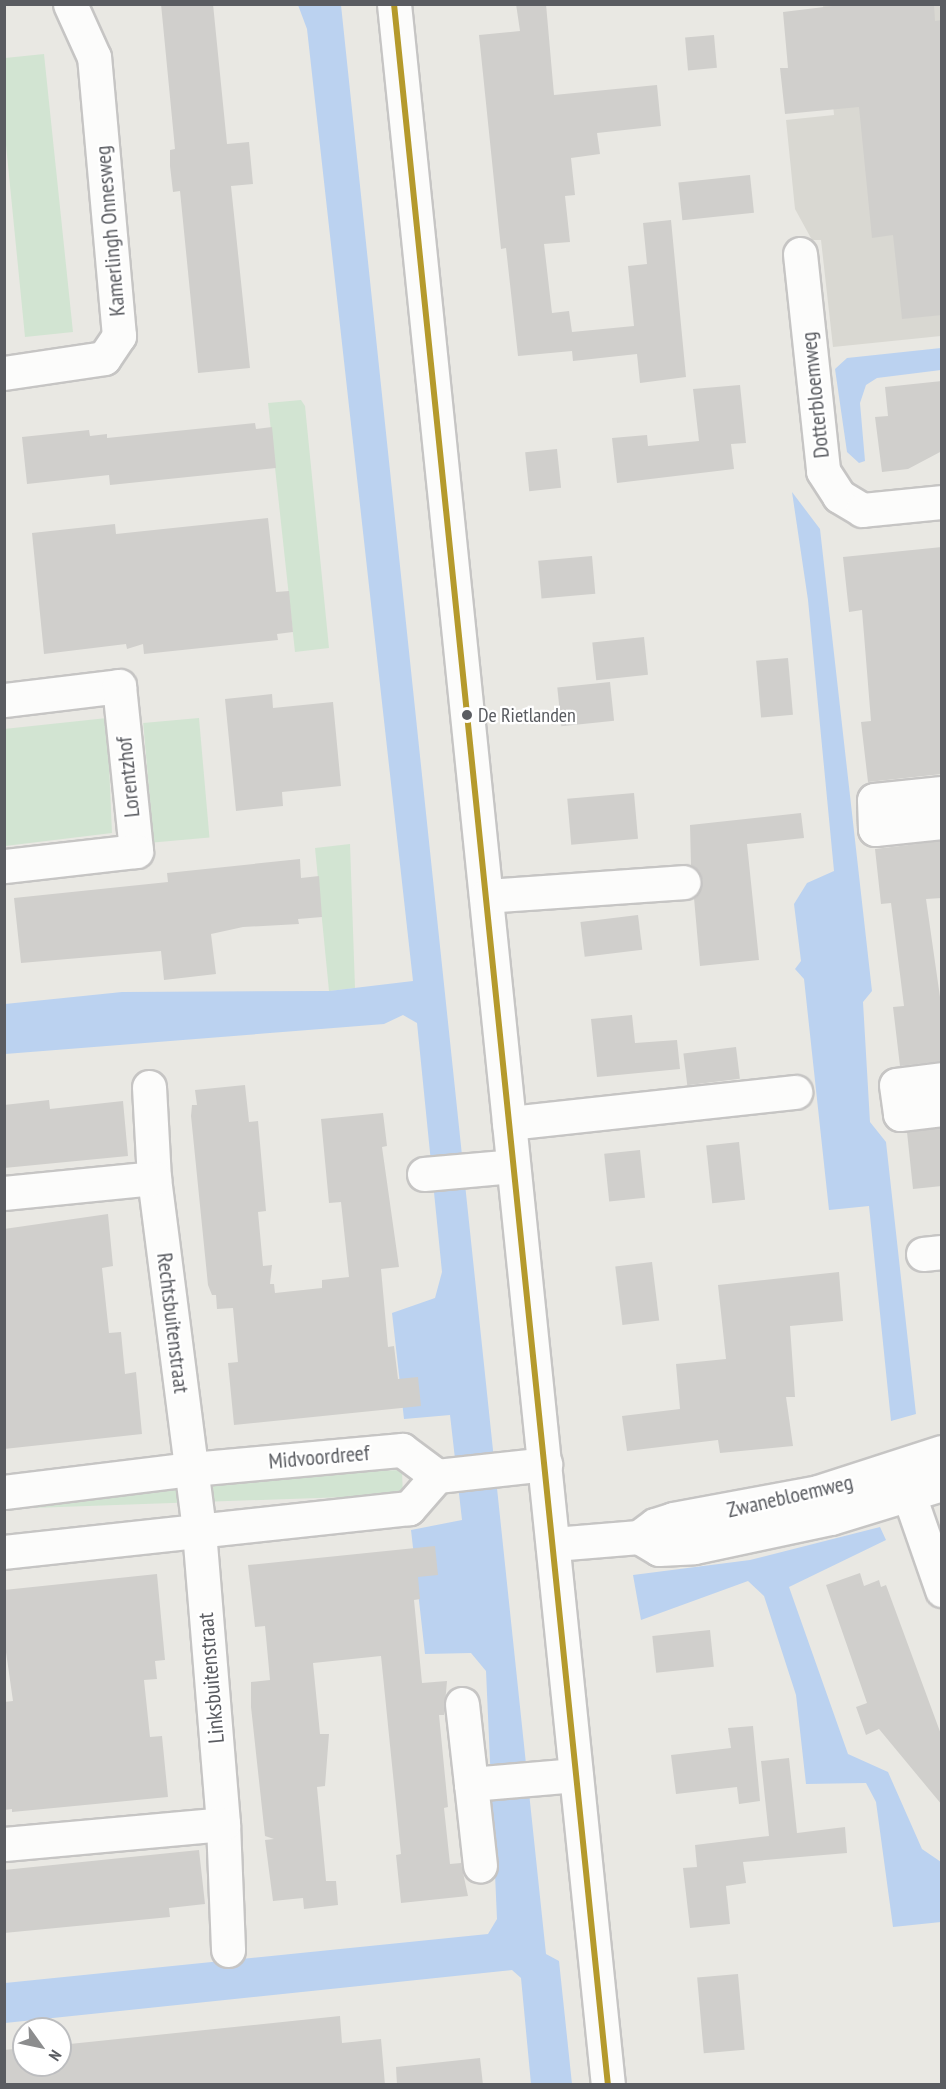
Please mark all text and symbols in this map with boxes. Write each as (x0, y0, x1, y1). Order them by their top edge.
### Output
street label: Kamerlingh Onnesweg (89, 145, 131, 317)
street label: Dotterbloemweg (795, 331, 835, 459)
place label: De Rietlanden (478, 703, 576, 727)
marker: De Rietlanden (461, 709, 473, 721)
street label: Lorentzhof (111, 735, 145, 819)
street label: Rechtsbuitenstraat (151, 1251, 195, 1395)
street label: Midvoordreef (267, 1439, 371, 1475)
street label: Zwanebloemweg (724, 1469, 856, 1523)
street label: Linksbuitenstraat (192, 1612, 230, 1744)
north arrow (12, 2017, 72, 2077)
text: N (45, 2047, 66, 2065)

